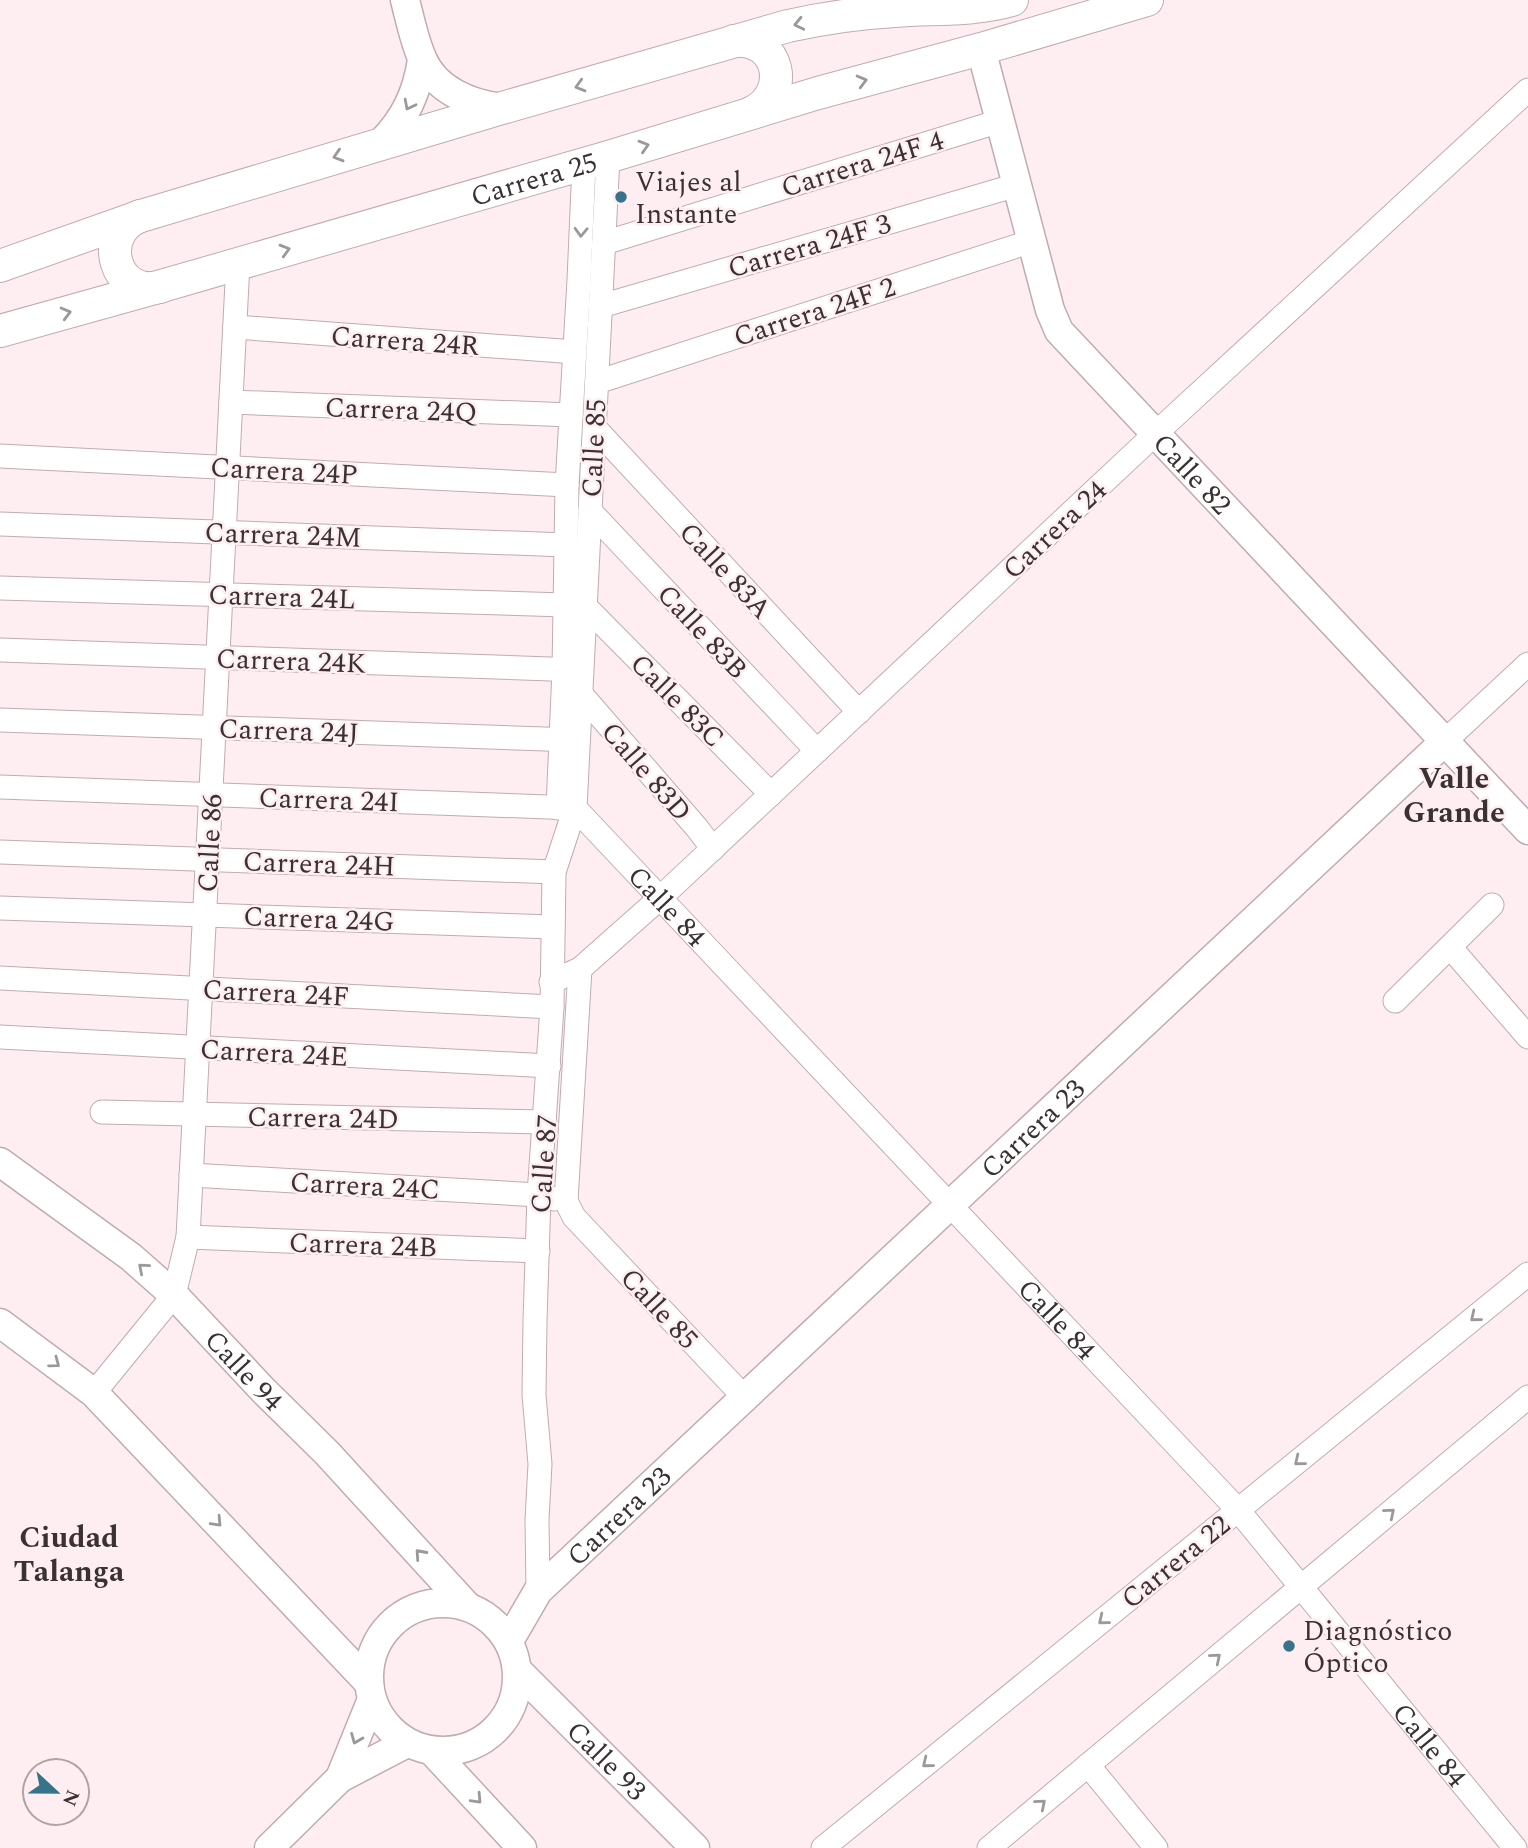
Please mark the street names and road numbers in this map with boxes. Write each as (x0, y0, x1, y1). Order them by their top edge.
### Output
street label: Carrera 24F 4 (776, 119, 949, 210)
street label: Carrera 25 (466, 141, 602, 219)
street label: Carrera 24F 3 (723, 203, 896, 290)
street label: Carrera 24F 2 (728, 266, 901, 359)
street label: Carrera 24R (329, 315, 481, 368)
street label: Carrera 24Q (324, 386, 478, 435)
street label: Calle 85 (570, 398, 619, 499)
street label: Calle 82 (1142, 423, 1241, 525)
street label: Carrera 24P (209, 446, 359, 497)
street label: Carrera 24 (993, 470, 1117, 590)
street label: Carrera 24M (204, 511, 362, 560)
street label: Calle 83A (668, 513, 782, 630)
street label: Carrera 24L (207, 573, 356, 622)
street label: Calle 83B (646, 574, 758, 690)
street label: Carrera 24K (215, 637, 367, 686)
street label: Calle 83C (620, 644, 734, 758)
street label: Carrera 24J (218, 708, 360, 755)
street label: Calle 83D (590, 712, 702, 832)
street label: Carrera 24I (258, 777, 400, 824)
street label: Calle 86 (186, 793, 235, 894)
street label: Carrera 24H (242, 840, 396, 889)
street label: Calle 84 (617, 856, 716, 958)
street label: Carrera 24G (243, 895, 395, 944)
street label: Carrera 24F (201, 968, 350, 1019)
street label: Carrera 24E (199, 1028, 349, 1079)
street label: Carrera 23 (971, 1069, 1095, 1189)
street label: Carrera 24D (247, 1096, 399, 1141)
street label: Calle 87 (520, 1113, 569, 1215)
street label: Carrera 24C (289, 1161, 441, 1212)
street label: Carrera 24B (288, 1221, 438, 1270)
street label: Calle 85 (609, 1258, 708, 1360)
street label: Calle 84 (1007, 1269, 1106, 1371)
street label: Calle 94 (194, 1320, 293, 1422)
street label: Carrera 23 (557, 1457, 682, 1577)
street label: Carrera 22 (1112, 1505, 1240, 1620)
street label: Calle 84 (1381, 1693, 1477, 1797)
street label: Calle 93 (556, 1711, 656, 1811)

